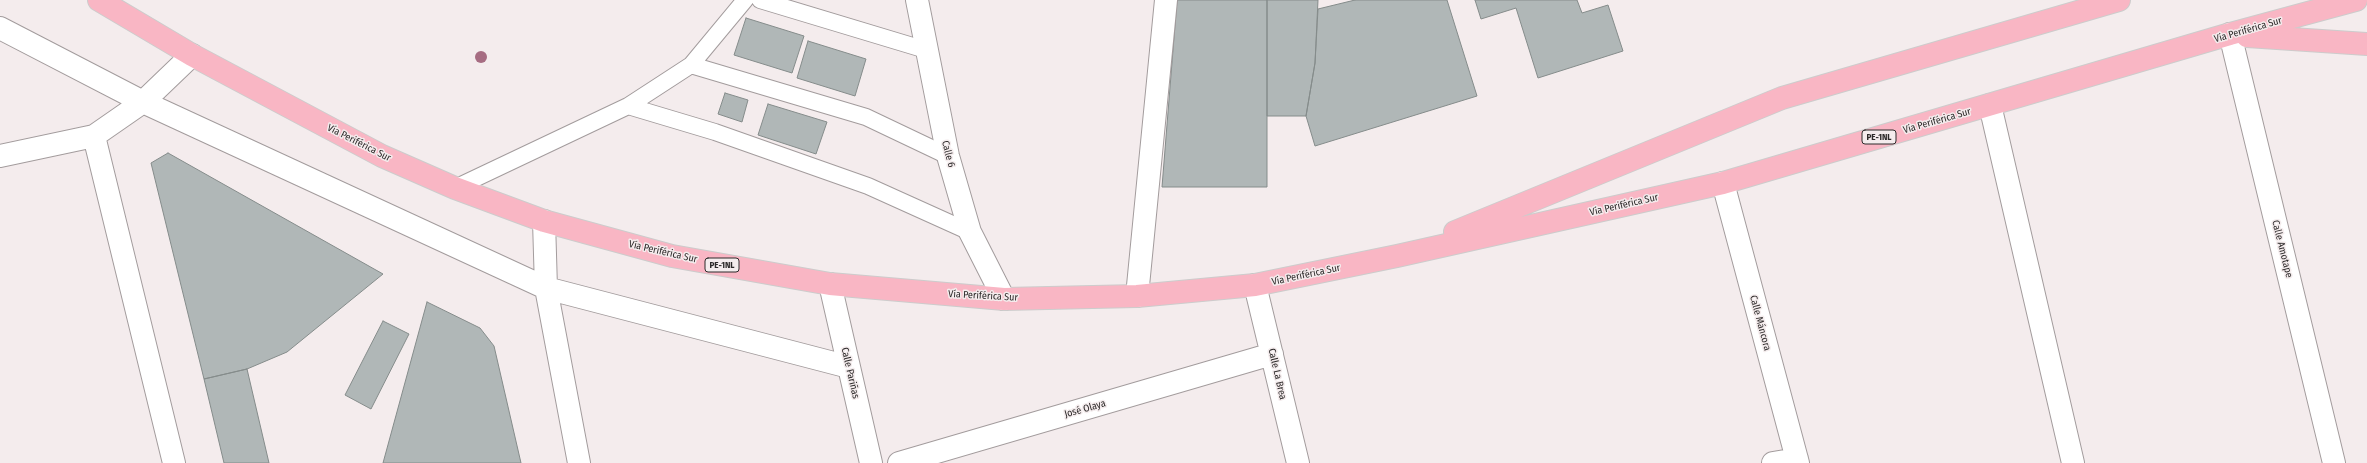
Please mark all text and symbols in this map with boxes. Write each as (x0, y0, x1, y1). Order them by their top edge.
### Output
street label: Vía Periférica Sur (2213, 15, 2283, 45)
street label: Vía Periférica Sur (1902, 106, 1972, 136)
street label: Vía Periférica Sur (325, 122, 393, 164)
road number: PE-1NL (1862, 130, 1896, 144)
street label: Calle 6 (939, 139, 957, 169)
street label: Vía Periférica Sur (1589, 191, 1659, 219)
street label: Calle Amotape (2269, 219, 2295, 279)
street label: Vía Periférica Sur (628, 238, 698, 266)
road number: PE-1NL (705, 258, 739, 272)
street label: Vía Periférica Sur (1271, 262, 1341, 288)
street label: Vía Periférica Sur (948, 288, 1018, 304)
street label: Calle Máncora (1747, 294, 1773, 352)
street label: Calle Pariñas (838, 346, 862, 400)
street label: Calle La Brea (1265, 347, 1289, 401)
street label: José Olaya (1063, 397, 1107, 421)

